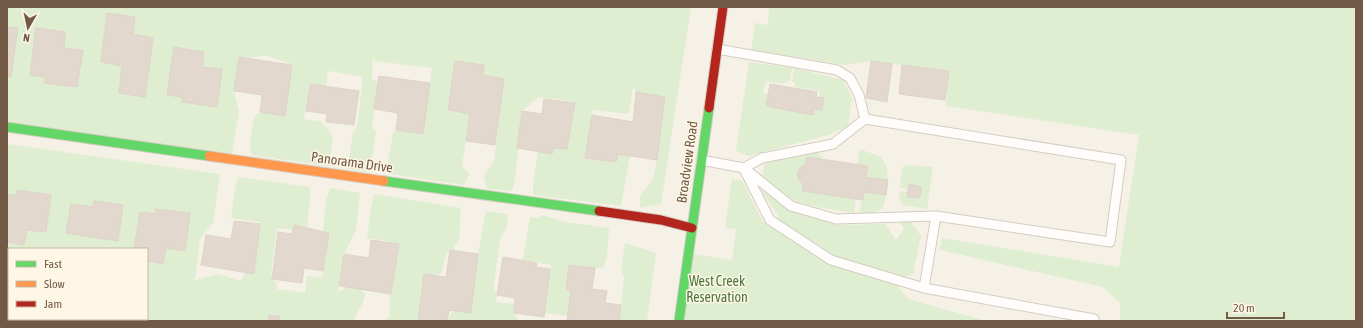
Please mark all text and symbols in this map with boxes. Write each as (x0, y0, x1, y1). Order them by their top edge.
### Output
north arrow (8, 8, 48, 48)
text: N (22, 31, 31, 44)
street label: Broadview Road (673, 120, 701, 204)
street label: Panorama Drive (310, 148, 394, 176)
legend (8, 248, 148, 320)
text: Fast (44, 257, 62, 271)
park label: West Creek Reservation (686, 273, 748, 305)
text: Slow (44, 277, 65, 291)
scale bar (1227, 294, 1284, 320)
text: Jam (44, 297, 62, 311)
text: 20 m (1233, 301, 1255, 315)

